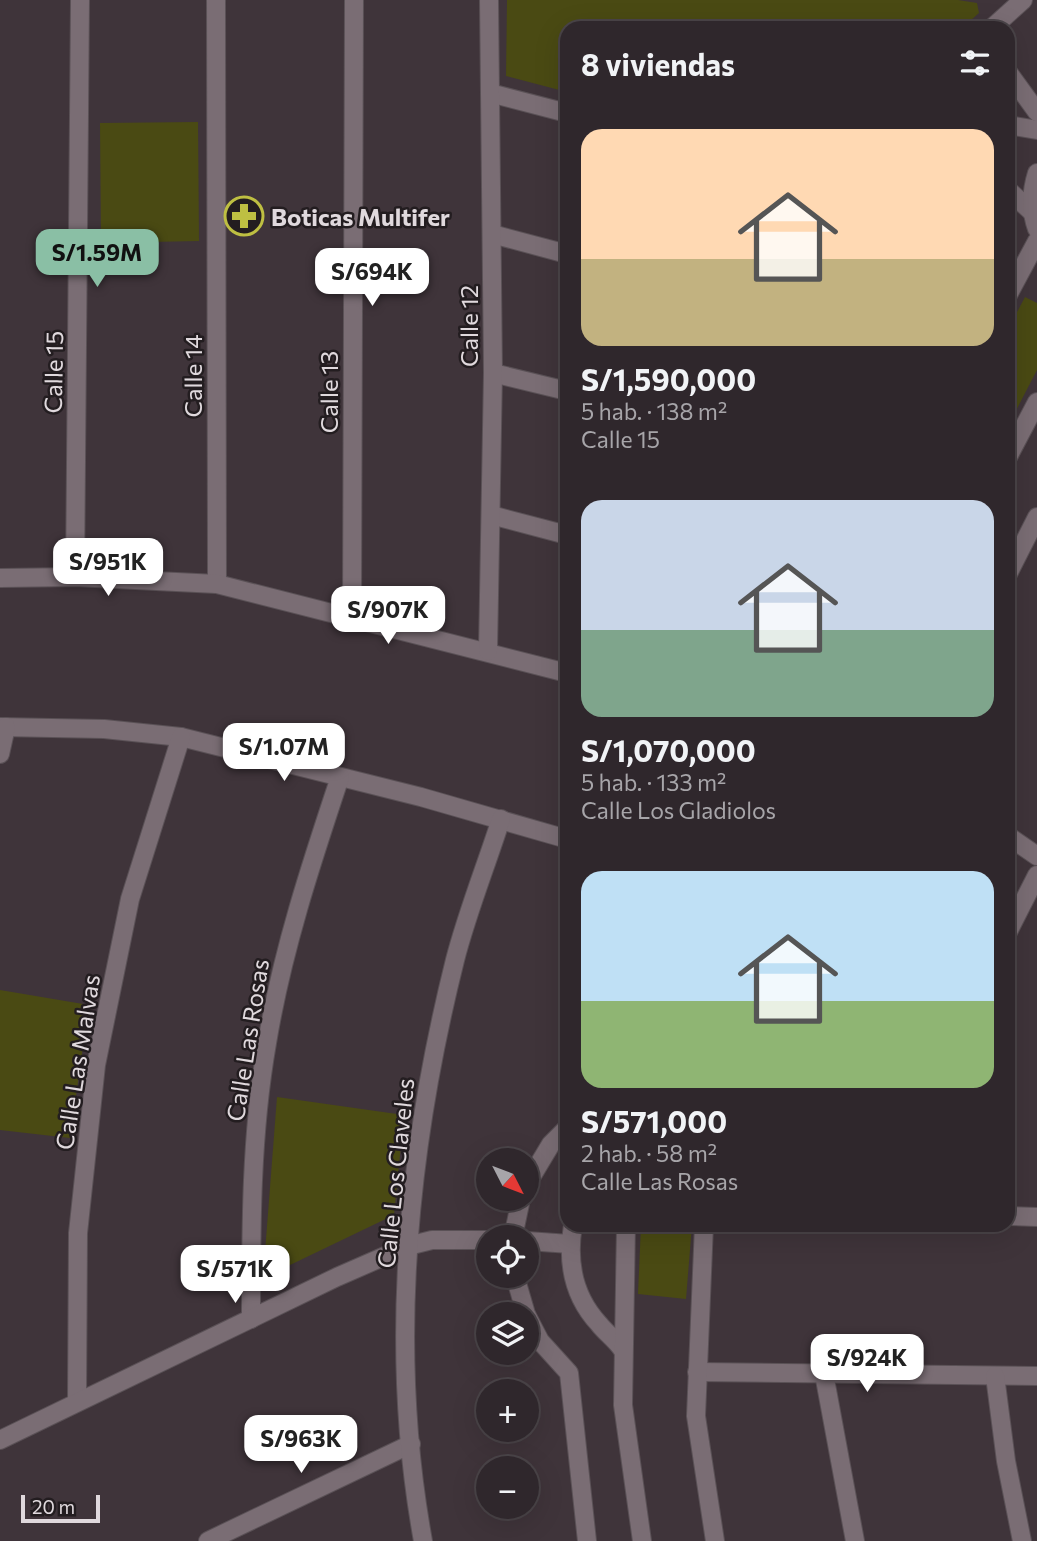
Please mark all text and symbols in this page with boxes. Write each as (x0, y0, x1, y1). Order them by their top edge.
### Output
icon: filters (956, 44, 994, 82)
text: 8 viviendas (581, 45, 735, 82)
icon: home (725, 174, 851, 300)
pharmacy icon: Boticas Multifer (223, 195, 265, 237)
place label: Boticas Multifer (271, 202, 450, 231)
pin: S/1.59M (32, 230, 162, 289)
text: S/1.59M (52, 238, 142, 266)
pin: S/694K (315, 248, 429, 308)
text: S/694K (331, 257, 413, 285)
street label: Calle 12 (454, 285, 483, 367)
street label: Calle 15 (38, 331, 68, 413)
street label: Calle 14 (178, 334, 207, 418)
street label: Calle 13 (314, 351, 343, 433)
text: S/1,590,000 (581, 360, 756, 397)
text: 5 hab. · 138 m² (581, 397, 727, 425)
text: Calle 15 (581, 425, 660, 453)
pin: S/951K (51, 538, 165, 598)
icon: home (725, 545, 851, 671)
text: S/951K (69, 547, 147, 575)
pin: S/907K (331, 586, 445, 646)
text: S/907K (347, 595, 429, 623)
pin: S/1.07M (219, 724, 349, 783)
text: S/1,070,000 (581, 731, 756, 768)
text: S/1.07M (239, 732, 329, 760)
text: 5 hab. · 133 m² (581, 768, 726, 796)
text: Calle Los Gladiolos (581, 796, 776, 824)
icon: home (725, 916, 851, 1042)
street label: Calle Las Rosas (220, 957, 274, 1123)
street label: Calle Las Malvas (49, 972, 105, 1152)
street label: Calle Los Claveles (371, 1077, 419, 1269)
text: S/571,000 (581, 1102, 727, 1139)
text: 2 hab. · 58 m² (581, 1139, 717, 1167)
north arrow (476, 1148, 539, 1211)
map controls (476, 1148, 539, 1519)
text: Calle Las Rosas (581, 1167, 738, 1195)
button: locate (476, 1225, 539, 1288)
pin: S/571K (178, 1246, 292, 1305)
text: S/571K (197, 1254, 273, 1282)
button: layers (476, 1302, 539, 1365)
pin: S/924K (810, 1334, 924, 1394)
text: S/924K (827, 1343, 907, 1371)
button: + (476, 1379, 539, 1442)
pin: S/963K (244, 1416, 358, 1475)
text: S/963K (260, 1424, 342, 1452)
button: − (476, 1456, 539, 1519)
scale bar (21, 1492, 100, 1524)
text: 20 m (32, 1495, 75, 1518)

